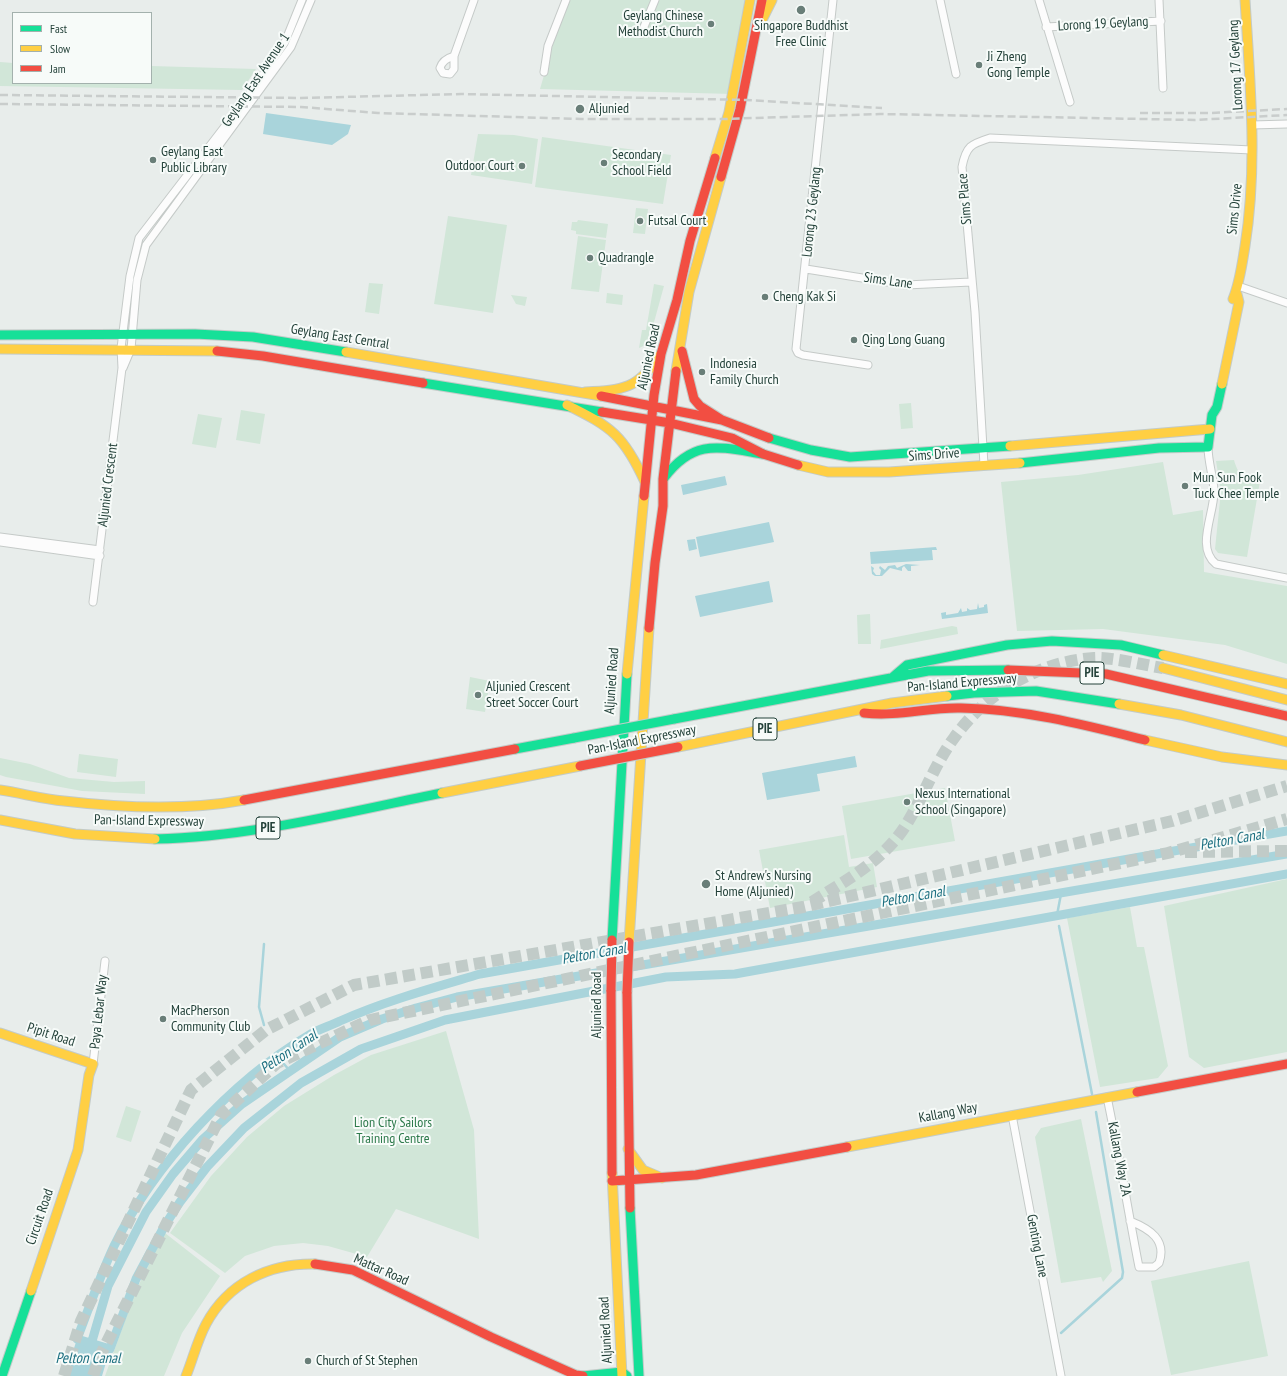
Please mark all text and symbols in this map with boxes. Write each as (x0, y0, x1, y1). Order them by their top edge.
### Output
marker: Singapore Buddhist Free Clinic (795, 4, 807, 16)
place label: Geylang Chinese Methodist Church (618, 8, 703, 40)
legend (12, 12, 152, 84)
street label: Lorong 19 Geylang (1057, 13, 1149, 35)
place label: Singapore Buddhist Free Clinic (754, 18, 848, 50)
marker: Geylang Chinese Methodist Church (706, 19, 716, 29)
street label: Lorong 17 Geylang (1225, 19, 1247, 111)
text: Fast (50, 21, 67, 36)
street label: Geylang East Avenue 1 (218, 30, 294, 130)
text: Slow (50, 41, 70, 56)
place label: Ji Zheng Gong Temple (987, 49, 1050, 82)
marker: Ji Zheng Gong Temple (974, 60, 984, 70)
text: Jam (50, 61, 66, 76)
place label: Aljunied (589, 101, 629, 117)
marker: Aljunied (574, 103, 586, 115)
place label: Geylang East Public Library (161, 144, 227, 176)
place label: Secondary School Field (612, 147, 671, 180)
marker: Geylang East Public Library (148, 155, 158, 165)
place label: Outdoor Court (445, 158, 514, 174)
marker: Secondary School Field (599, 158, 609, 168)
marker: Outdoor Court (517, 161, 527, 171)
street label: Lorong 23 Geylang (799, 166, 825, 258)
street label: Sims Place (954, 173, 976, 225)
street label: Sims Drive (1224, 183, 1246, 235)
place label: Futsal Court (648, 213, 706, 229)
marker: Futsal Court (635, 216, 645, 226)
place label: Quadrangle (598, 250, 654, 266)
marker: Quadrangle (585, 253, 595, 263)
street label: Sims Lane (863, 269, 913, 293)
place label: Cheng Kak Si (773, 289, 836, 305)
marker: Cheng Kak Si (760, 292, 770, 302)
street label: Geylang East Central (290, 321, 390, 353)
street label: Aljunied Road (634, 323, 664, 391)
place label: Qing Long Guang (862, 332, 945, 348)
marker: Qing Long Guang (849, 335, 859, 345)
place label: Indonesia Family Church (710, 356, 779, 388)
marker: Indonesia Family Church (697, 367, 707, 377)
street label: Aljunied Crescent (95, 442, 121, 528)
street label: Sims Drive (908, 445, 960, 465)
place label: Mun Sun Fook Tuck Chee Temple (1193, 470, 1279, 502)
marker: Mun Sun Fook Tuck Chee Temple (1180, 481, 1190, 491)
street label: Aljunied Road (601, 647, 623, 715)
road number: PIE (1080, 662, 1104, 684)
street label: Pan-Island Expressway (907, 670, 1017, 696)
place label: Aljunied Crescent Street Soccer Court (486, 679, 578, 712)
marker: Aljunied Crescent Street Soccer Court (473, 690, 483, 700)
road number: PIE (753, 718, 777, 740)
street label: Pan-Island Expressway (586, 721, 698, 759)
place label: Nexus International School (Singapore) (915, 786, 1010, 818)
marker: Nexus International School (Singapore) (902, 797, 912, 807)
street label: Pan-Island Expressway (94, 812, 204, 830)
road number: PIE (256, 817, 280, 839)
water label: Pelton Canal (1198, 825, 1266, 855)
place label: St Andrew's Nursing Home (Aljunied) (715, 868, 811, 900)
marker: St Andrew's Nursing Home (Aljunied) (700, 878, 712, 890)
water label: Pelton Canal (879, 882, 947, 912)
water label: Pelton Canal (560, 939, 628, 969)
street label: Aljunied Road (589, 972, 605, 1038)
street label: Paya Lebar Way (87, 974, 111, 1050)
place label: MacPherson Community Club (171, 1003, 250, 1036)
marker: MacPherson Community Club (158, 1014, 168, 1024)
street label: Pipit Road (25, 1019, 77, 1051)
water label: Pelton Canal (257, 1026, 321, 1078)
street label: Kallang Way (917, 1099, 979, 1127)
park label: Lion City Sailors Training Centre (354, 1115, 432, 1148)
street label: Kallang Way 2A (1104, 1120, 1134, 1198)
street label: Circuit Road (23, 1187, 57, 1247)
street label: Genting Lane (1023, 1213, 1051, 1279)
street label: Mattar Road (351, 1250, 411, 1290)
street label: Aljunied Road (596, 1296, 616, 1364)
water label: Pelton Canal (55, 1350, 121, 1368)
place label: Church of St Stephen (316, 1353, 418, 1369)
marker: Church of St Stephen (303, 1356, 313, 1366)

